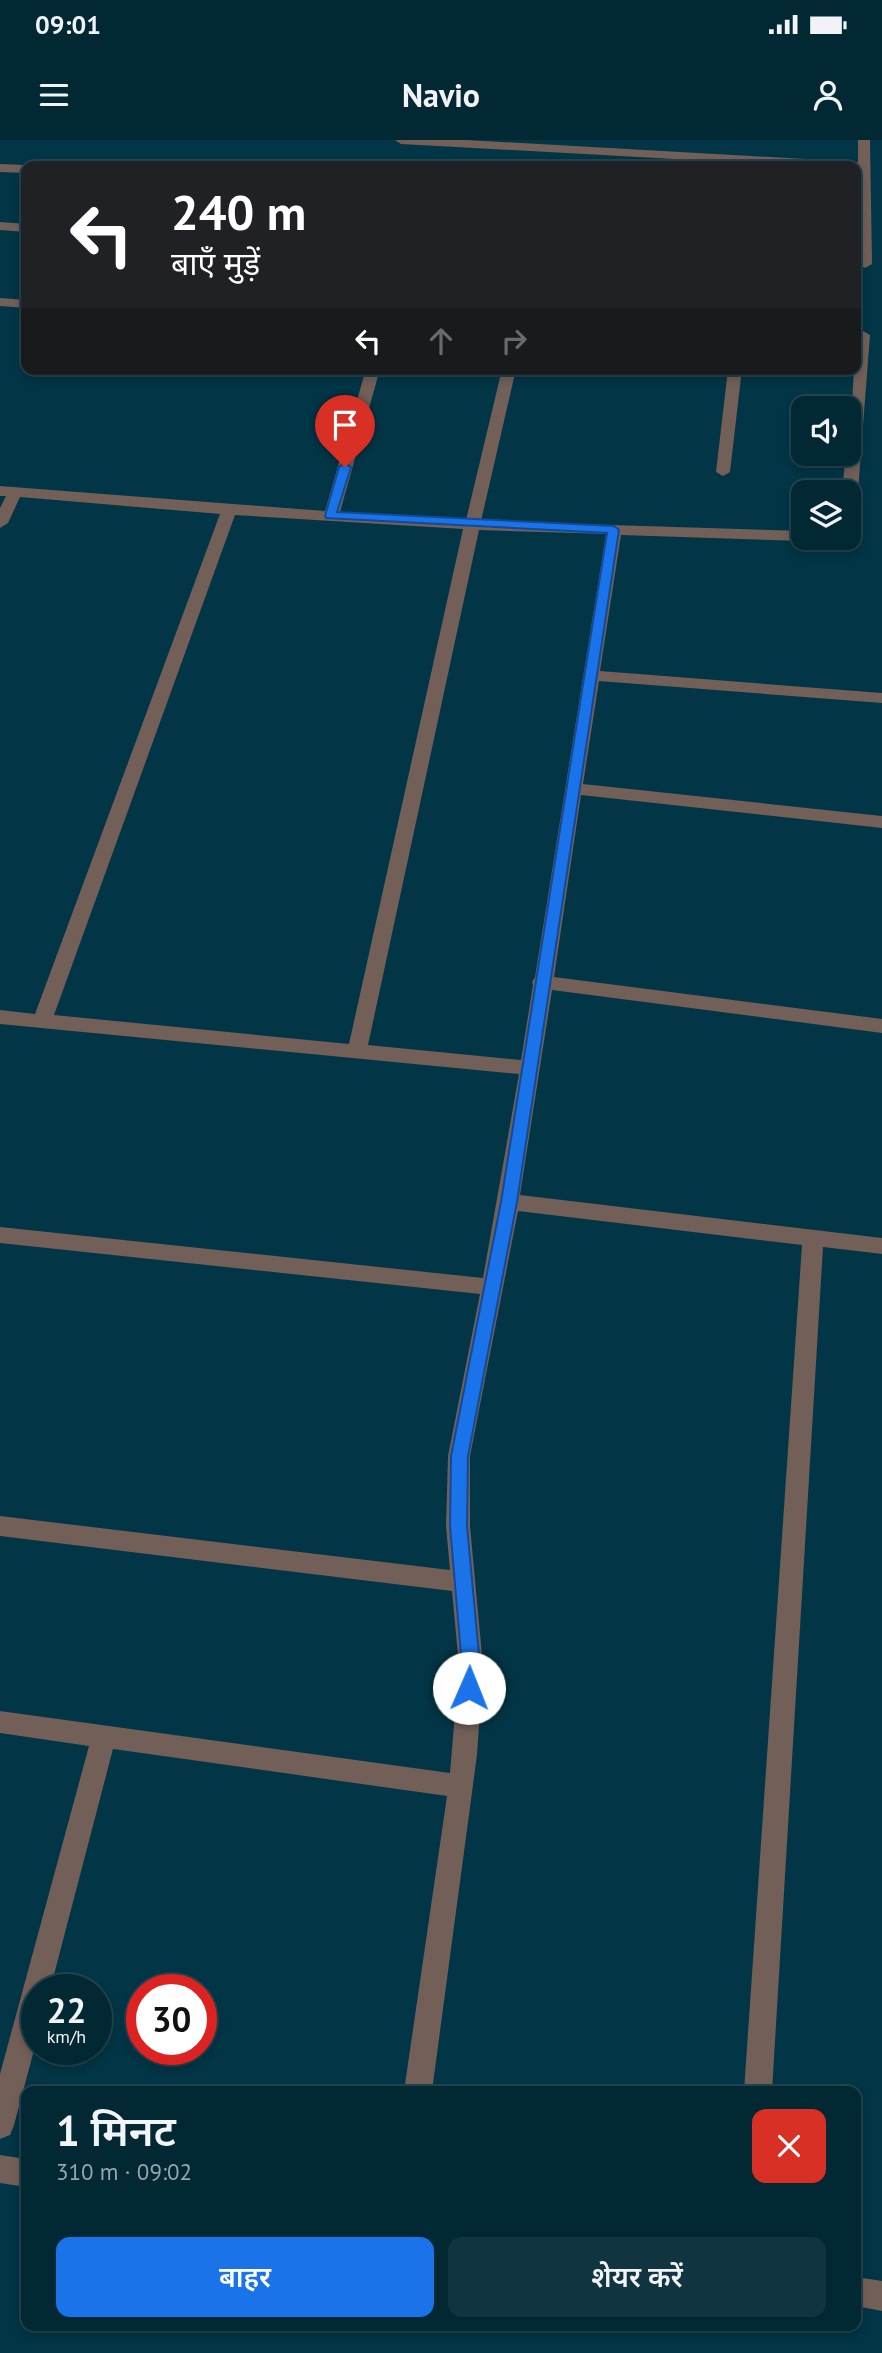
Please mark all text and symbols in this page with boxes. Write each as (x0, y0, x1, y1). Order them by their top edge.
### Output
text: 09:01 (35, 8, 101, 41)
text: Navio (402, 74, 480, 116)
icon: menu (35, 76, 73, 114)
icon: person (809, 76, 847, 114)
text: 240 m (171, 180, 306, 244)
icon: left (56, 189, 147, 280)
text: बाएँ मुड़ें (171, 242, 260, 284)
icon: left (349, 322, 387, 360)
icon: ahead (422, 322, 460, 360)
icon: right (495, 322, 533, 360)
pin (315, 395, 375, 467)
map controls (791, 396, 861, 550)
button: sound (791, 396, 861, 466)
icon: arrive (326, 406, 364, 444)
button: layers (791, 480, 861, 550)
position arrow (432, 1651, 506, 1725)
speed limit sign: 30 (126, 1974, 217, 2065)
text: 22 (47, 1987, 86, 2033)
text: km/h (47, 2025, 86, 2048)
text: 1 मिनट (56, 2103, 176, 2158)
button: close (752, 2109, 826, 2183)
text: 310 m · 09:02 (56, 2157, 192, 2186)
button: बाहर (56, 2237, 434, 2317)
button: शेयर करें (448, 2237, 826, 2317)

